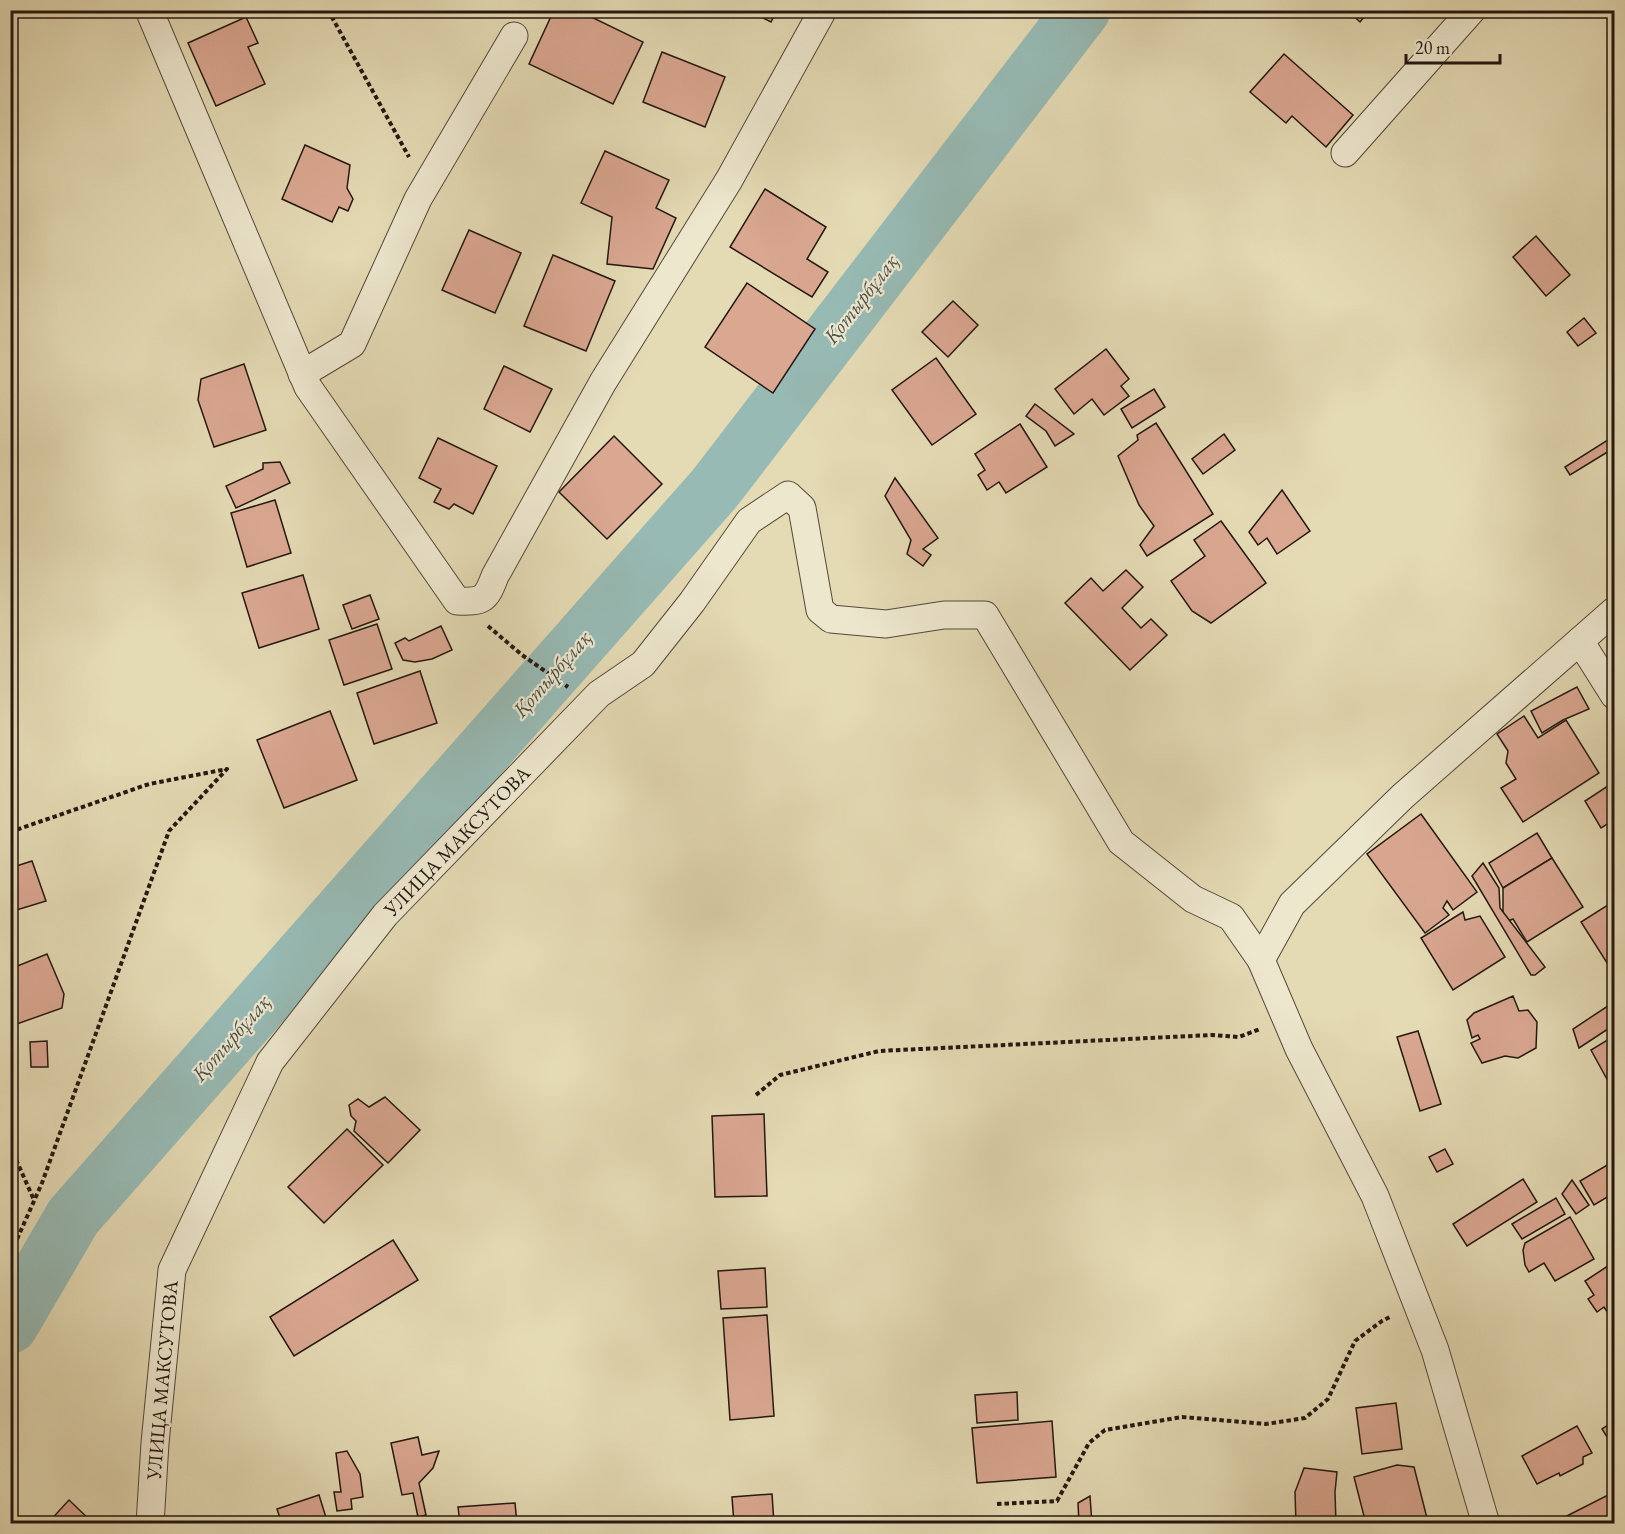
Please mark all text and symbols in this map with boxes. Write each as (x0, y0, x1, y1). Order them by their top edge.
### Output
scale bar (1406, 27, 1500, 65)
text: 20 m (1415, 36, 1450, 59)
water label: Қотырбұлақ (817, 248, 905, 350)
water label: Қотырбұлақ (506, 624, 597, 723)
street label: УЛИЦА МАКСУТОВА (377, 760, 536, 923)
water label: Қотырбұлақ (185, 988, 276, 1087)
street label: УЛИЦА МАКСУТОВА (140, 1279, 184, 1482)

